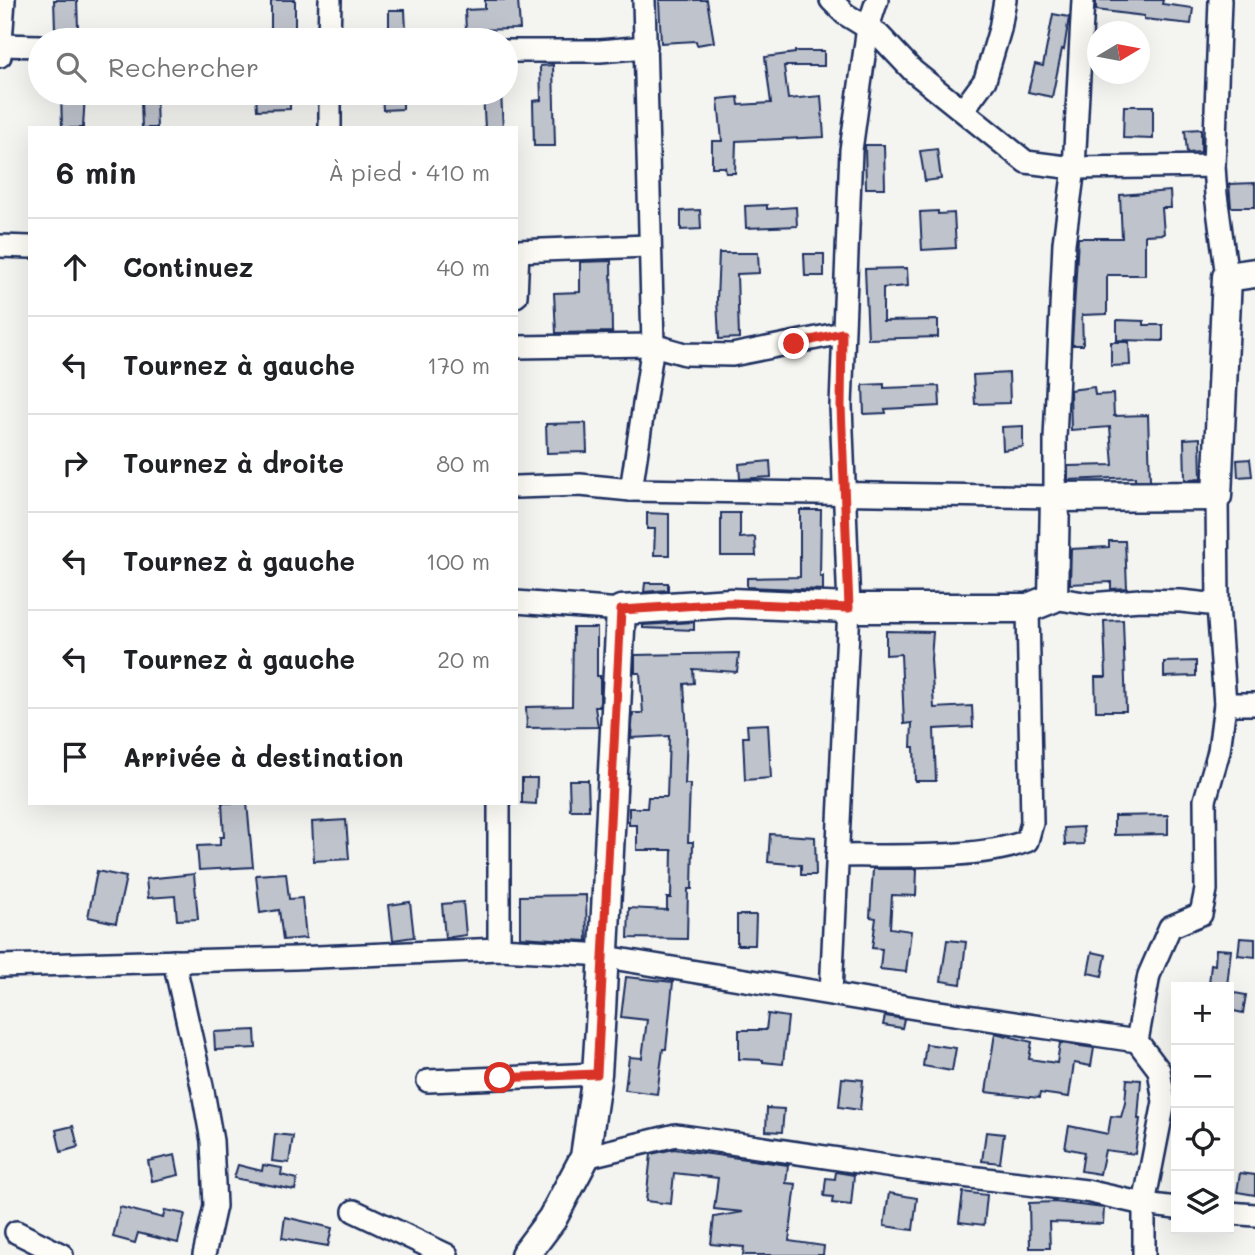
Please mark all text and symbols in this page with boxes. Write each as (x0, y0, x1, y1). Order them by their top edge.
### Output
north arrow (1087, 21, 1150, 84)
search box (28, 28, 518, 105)
icon: search (52, 48, 90, 86)
text: Rechercher (108, 50, 259, 84)
text: 6 min (56, 152, 136, 192)
text: À pied · 410 m (328, 157, 490, 187)
icon: ahead (56, 248, 94, 286)
text: Continuez (123, 250, 253, 284)
text: 40 m (437, 252, 490, 282)
route end (778, 328, 809, 359)
icon: left (56, 346, 94, 384)
text: Tournez à gauche (123, 348, 355, 382)
text: 170 m (427, 350, 490, 380)
icon: right (56, 444, 94, 482)
text: Tournez à droite (123, 446, 344, 480)
text: 80 m (436, 448, 490, 478)
icon: left (56, 542, 94, 580)
text: Tournez à gauche (123, 544, 355, 578)
text: 100 m (426, 546, 490, 576)
icon: left (56, 640, 94, 678)
text: Tournez à gauche (123, 642, 355, 676)
text: 20 m (437, 644, 490, 674)
icon: arrive (56, 738, 94, 776)
text: Arrivée à destination (123, 740, 403, 774)
map controls (1171, 982, 1234, 1234)
button: + (1171, 982, 1234, 1045)
button: − (1171, 1045, 1234, 1108)
route start (484, 1062, 515, 1093)
button: locate (1171, 1108, 1234, 1171)
button: layers (1171, 1171, 1234, 1234)

